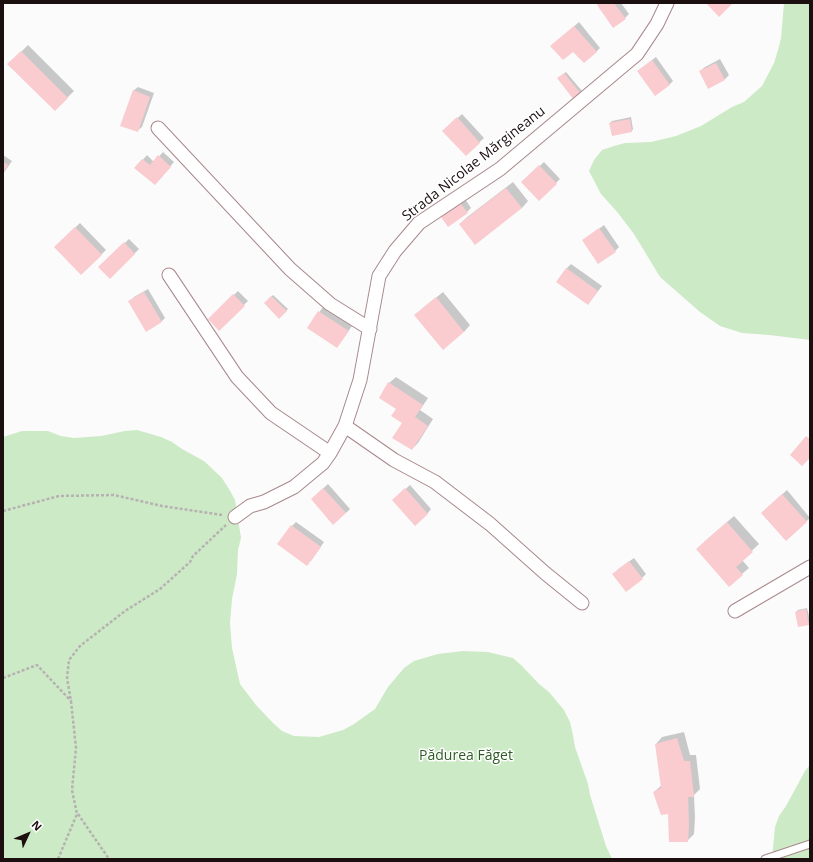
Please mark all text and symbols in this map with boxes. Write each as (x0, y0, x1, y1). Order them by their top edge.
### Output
street label: Strada Nicolae Mărgineanu (399, 103, 549, 225)
park label: Pădurea Făget (419, 748, 513, 764)
north arrow (8, 814, 48, 854)
text: N (28, 817, 45, 834)

